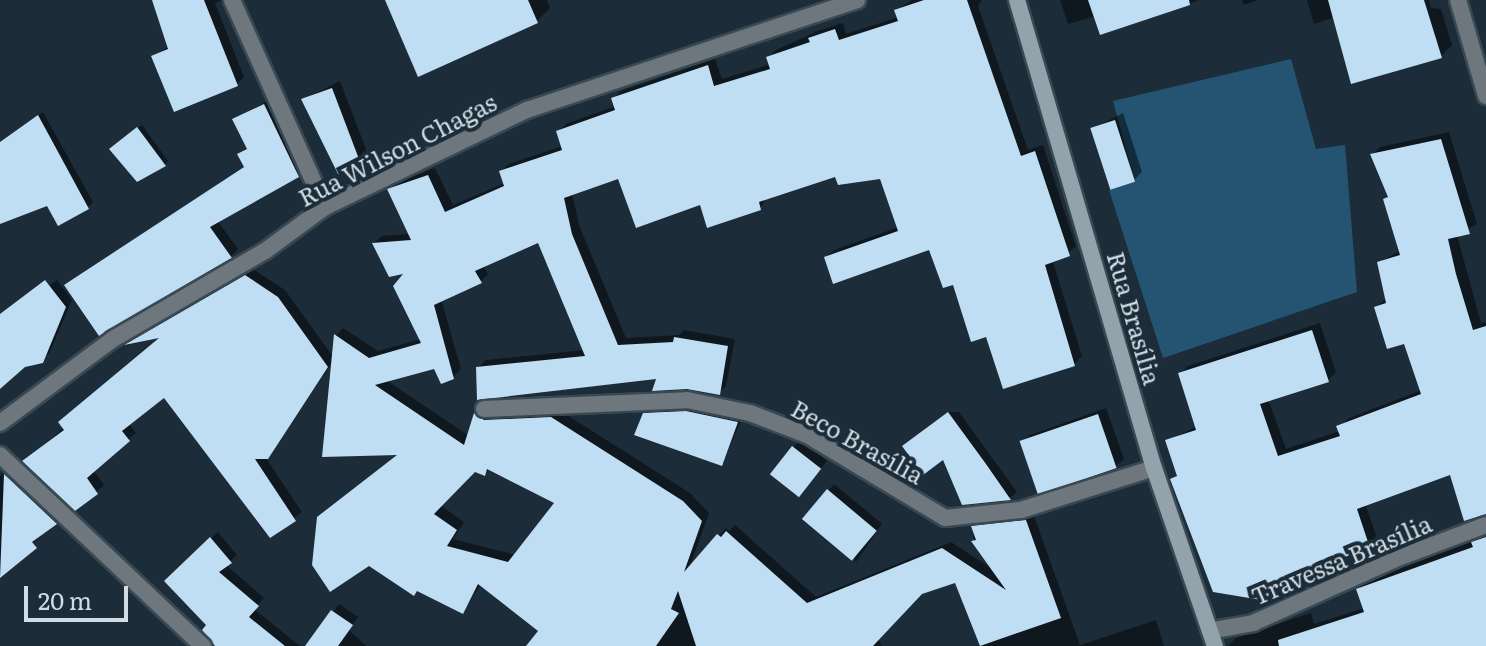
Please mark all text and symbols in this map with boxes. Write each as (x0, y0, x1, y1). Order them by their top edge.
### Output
street label: Rua Wilson Chagas (293, 87, 501, 211)
street label: Rua Brasília (1102, 248, 1168, 388)
street label: Beco Brasília (787, 393, 929, 489)
street label: Travessa Brasília (1246, 508, 1436, 610)
scale bar (28, 570, 132, 620)
text: 20 m (38, 582, 92, 617)

